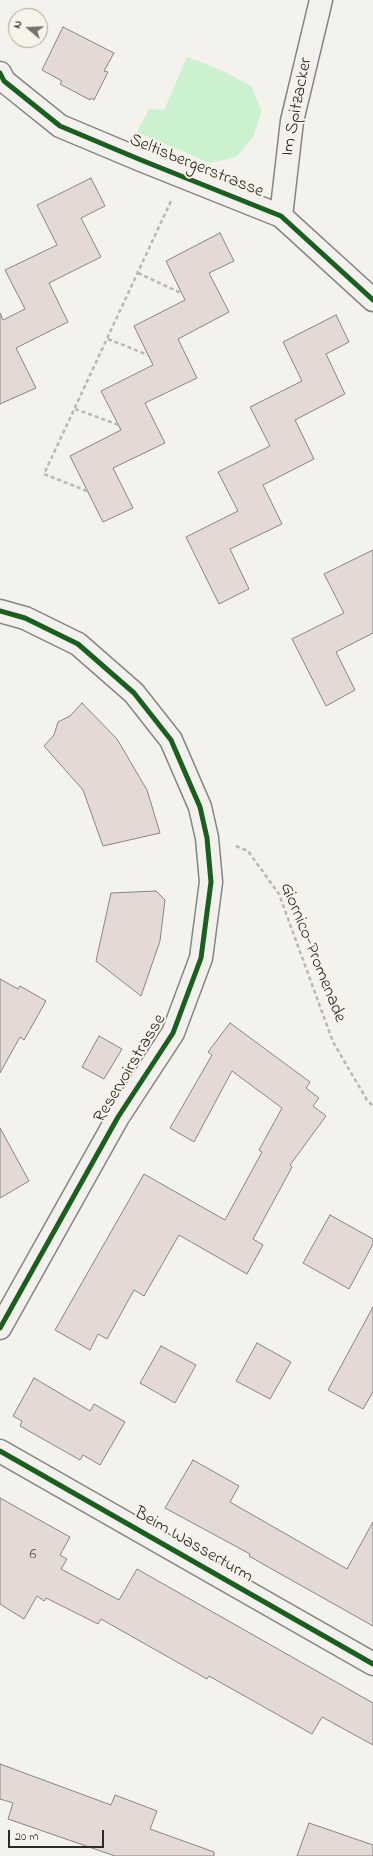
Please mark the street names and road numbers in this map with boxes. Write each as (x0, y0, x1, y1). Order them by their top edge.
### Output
street label: Im Spitzacker (278, 56, 318, 158)
street label: Seltisbergerstrasse (126, 130, 266, 204)
street label: Giornico-Promenade (274, 880, 350, 1026)
street label: Reservoirstrasse (90, 1011, 172, 1127)
street label: Beim Wasserturm (130, 1503, 256, 1589)

